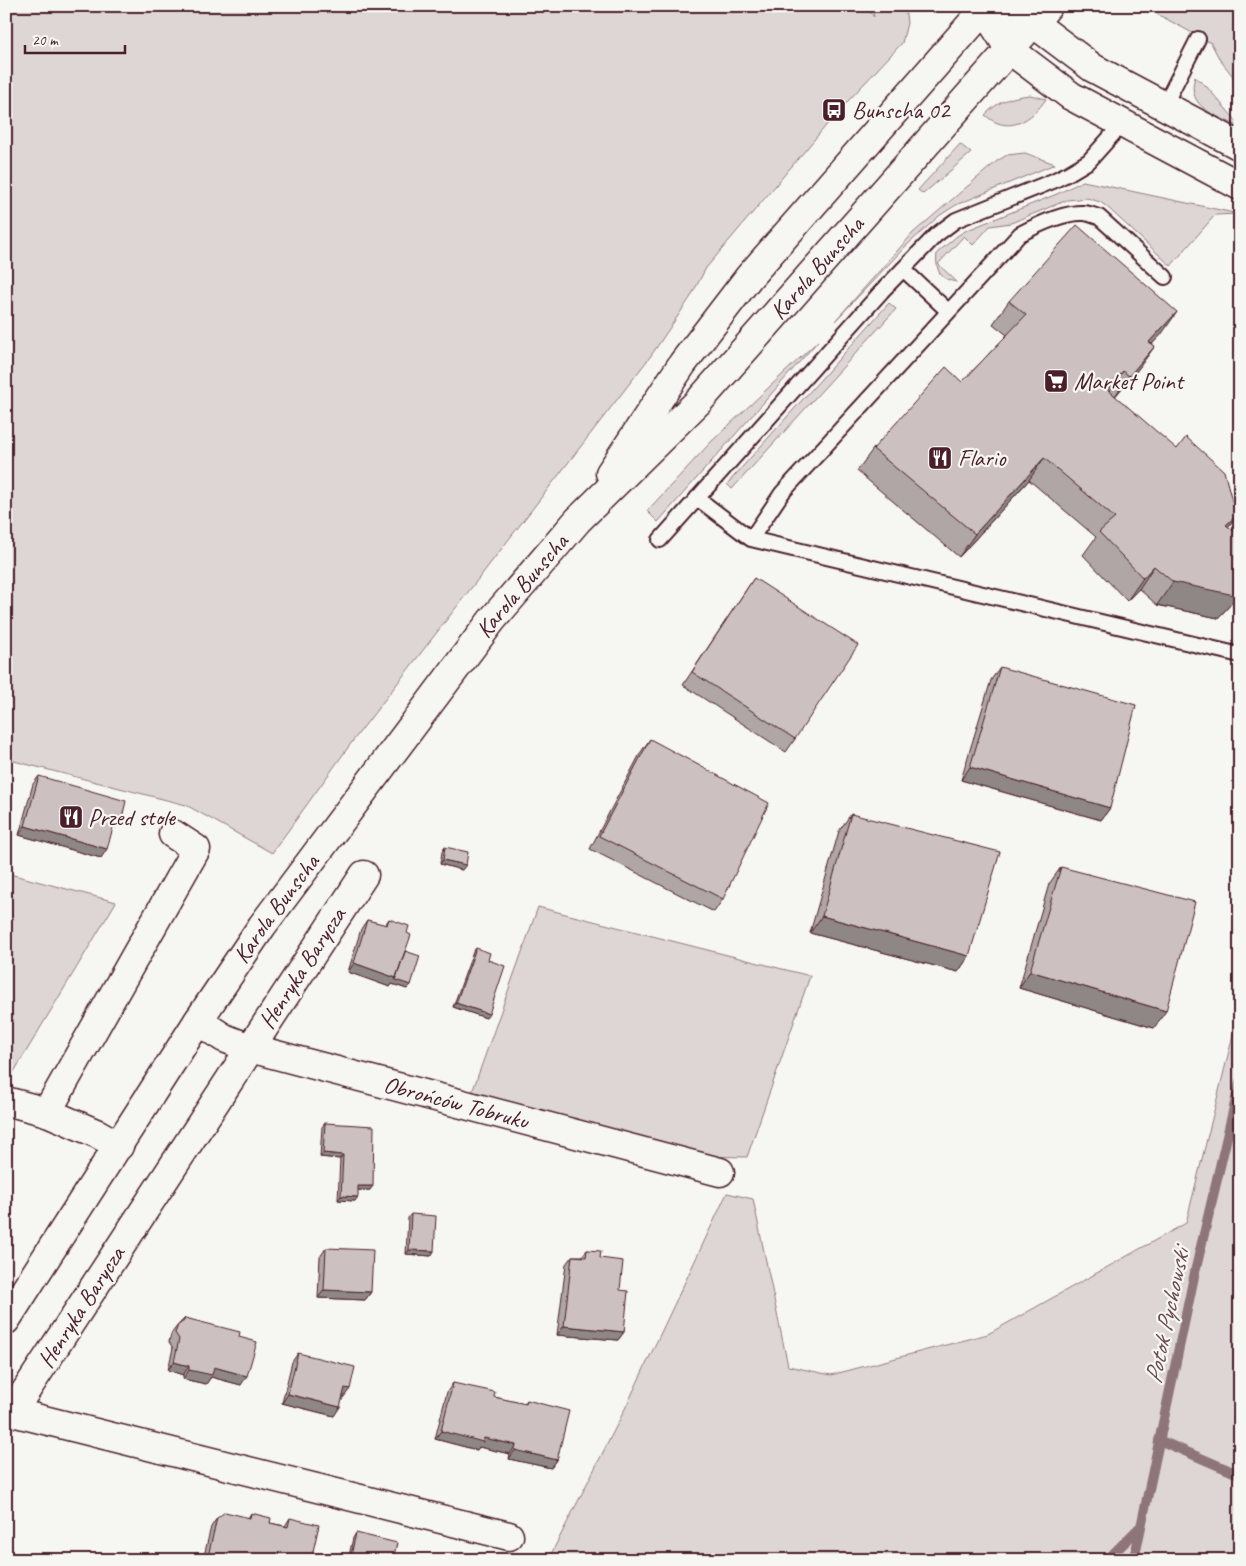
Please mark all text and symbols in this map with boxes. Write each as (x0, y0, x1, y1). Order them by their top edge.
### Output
scale bar (25, 22, 125, 54)
text: 20 m (32, 31, 59, 50)
place label: Bunscha 02 (852, 95, 952, 125)
bus stop icon: Bunscha 02 (821, 97, 847, 123)
street label: Karola Bunscha (763, 209, 871, 326)
place label: Market Point (1074, 366, 1185, 396)
supermarket icon: Market Point (1043, 368, 1069, 394)
place label: Flario (958, 443, 1007, 473)
restaurant icon: Flario (927, 445, 953, 471)
street label: Karola Bunscha (469, 526, 575, 644)
place label: Przed stole (88, 802, 177, 832)
restaurant icon: Przed stole (58, 804, 84, 830)
street label: Karola Bunscha (226, 847, 326, 969)
street label: Henryka Barycza (252, 900, 353, 1034)
street label: Obrońców Tobruku (380, 1069, 534, 1136)
street label: Henryka Barycza (31, 1239, 132, 1373)
water label: Potok Pychowski (1137, 1240, 1198, 1386)

